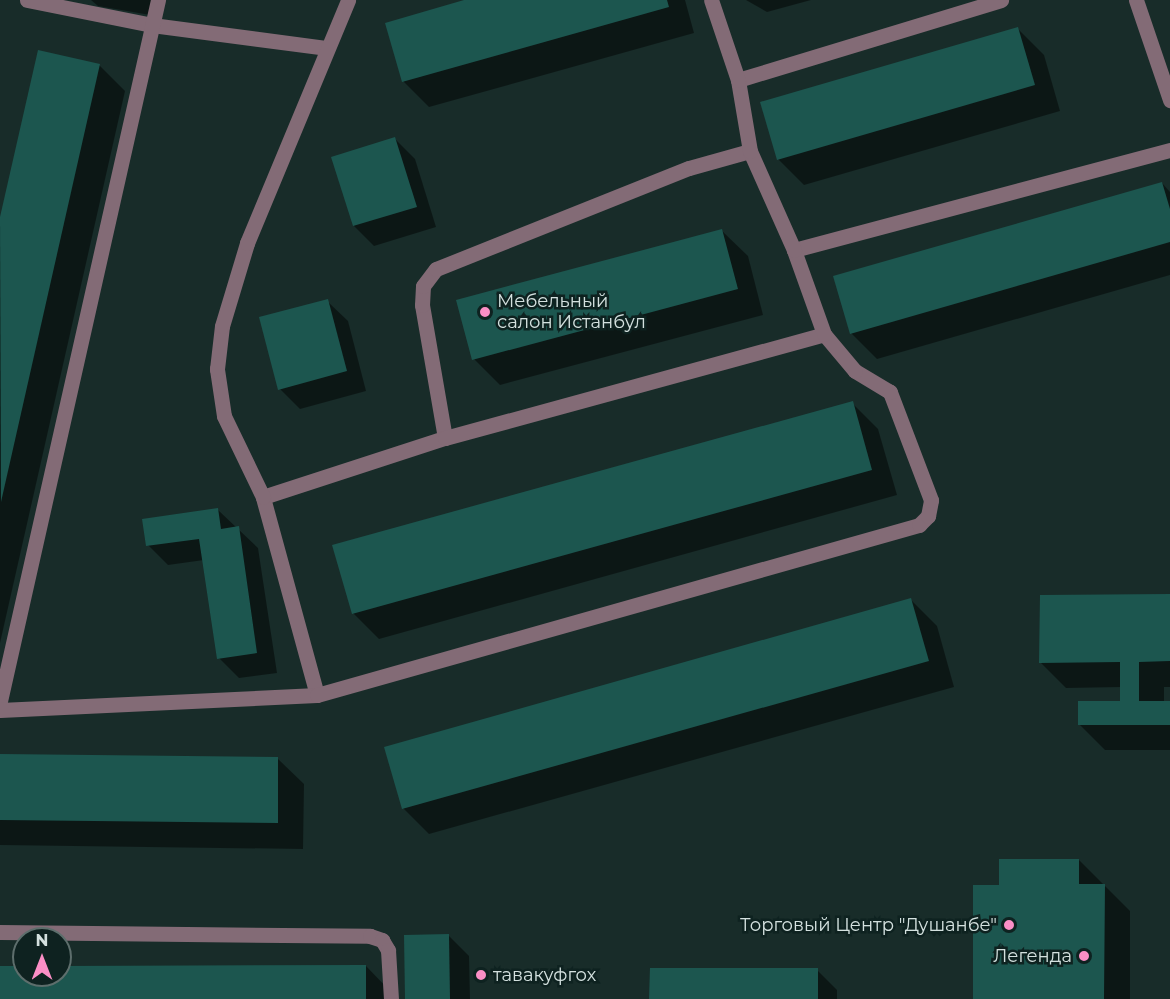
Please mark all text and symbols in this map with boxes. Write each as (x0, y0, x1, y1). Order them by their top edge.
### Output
place label: Мебельный салон Истанбул (497, 291, 646, 334)
marker: Мебельный салон Истанбул (478, 305, 492, 319)
place label: Торговый Центр "Душанбе" (740, 914, 997, 936)
marker: Торговый Центр "Душанбе" (1002, 918, 1016, 932)
north arrow (12, 927, 72, 987)
text: N (36, 931, 48, 950)
place label: Легенда (993, 945, 1072, 967)
marker: Легенда (1077, 949, 1091, 963)
place label: тавакуфгох (493, 964, 596, 986)
marker: тавакуфгох (474, 968, 488, 982)

